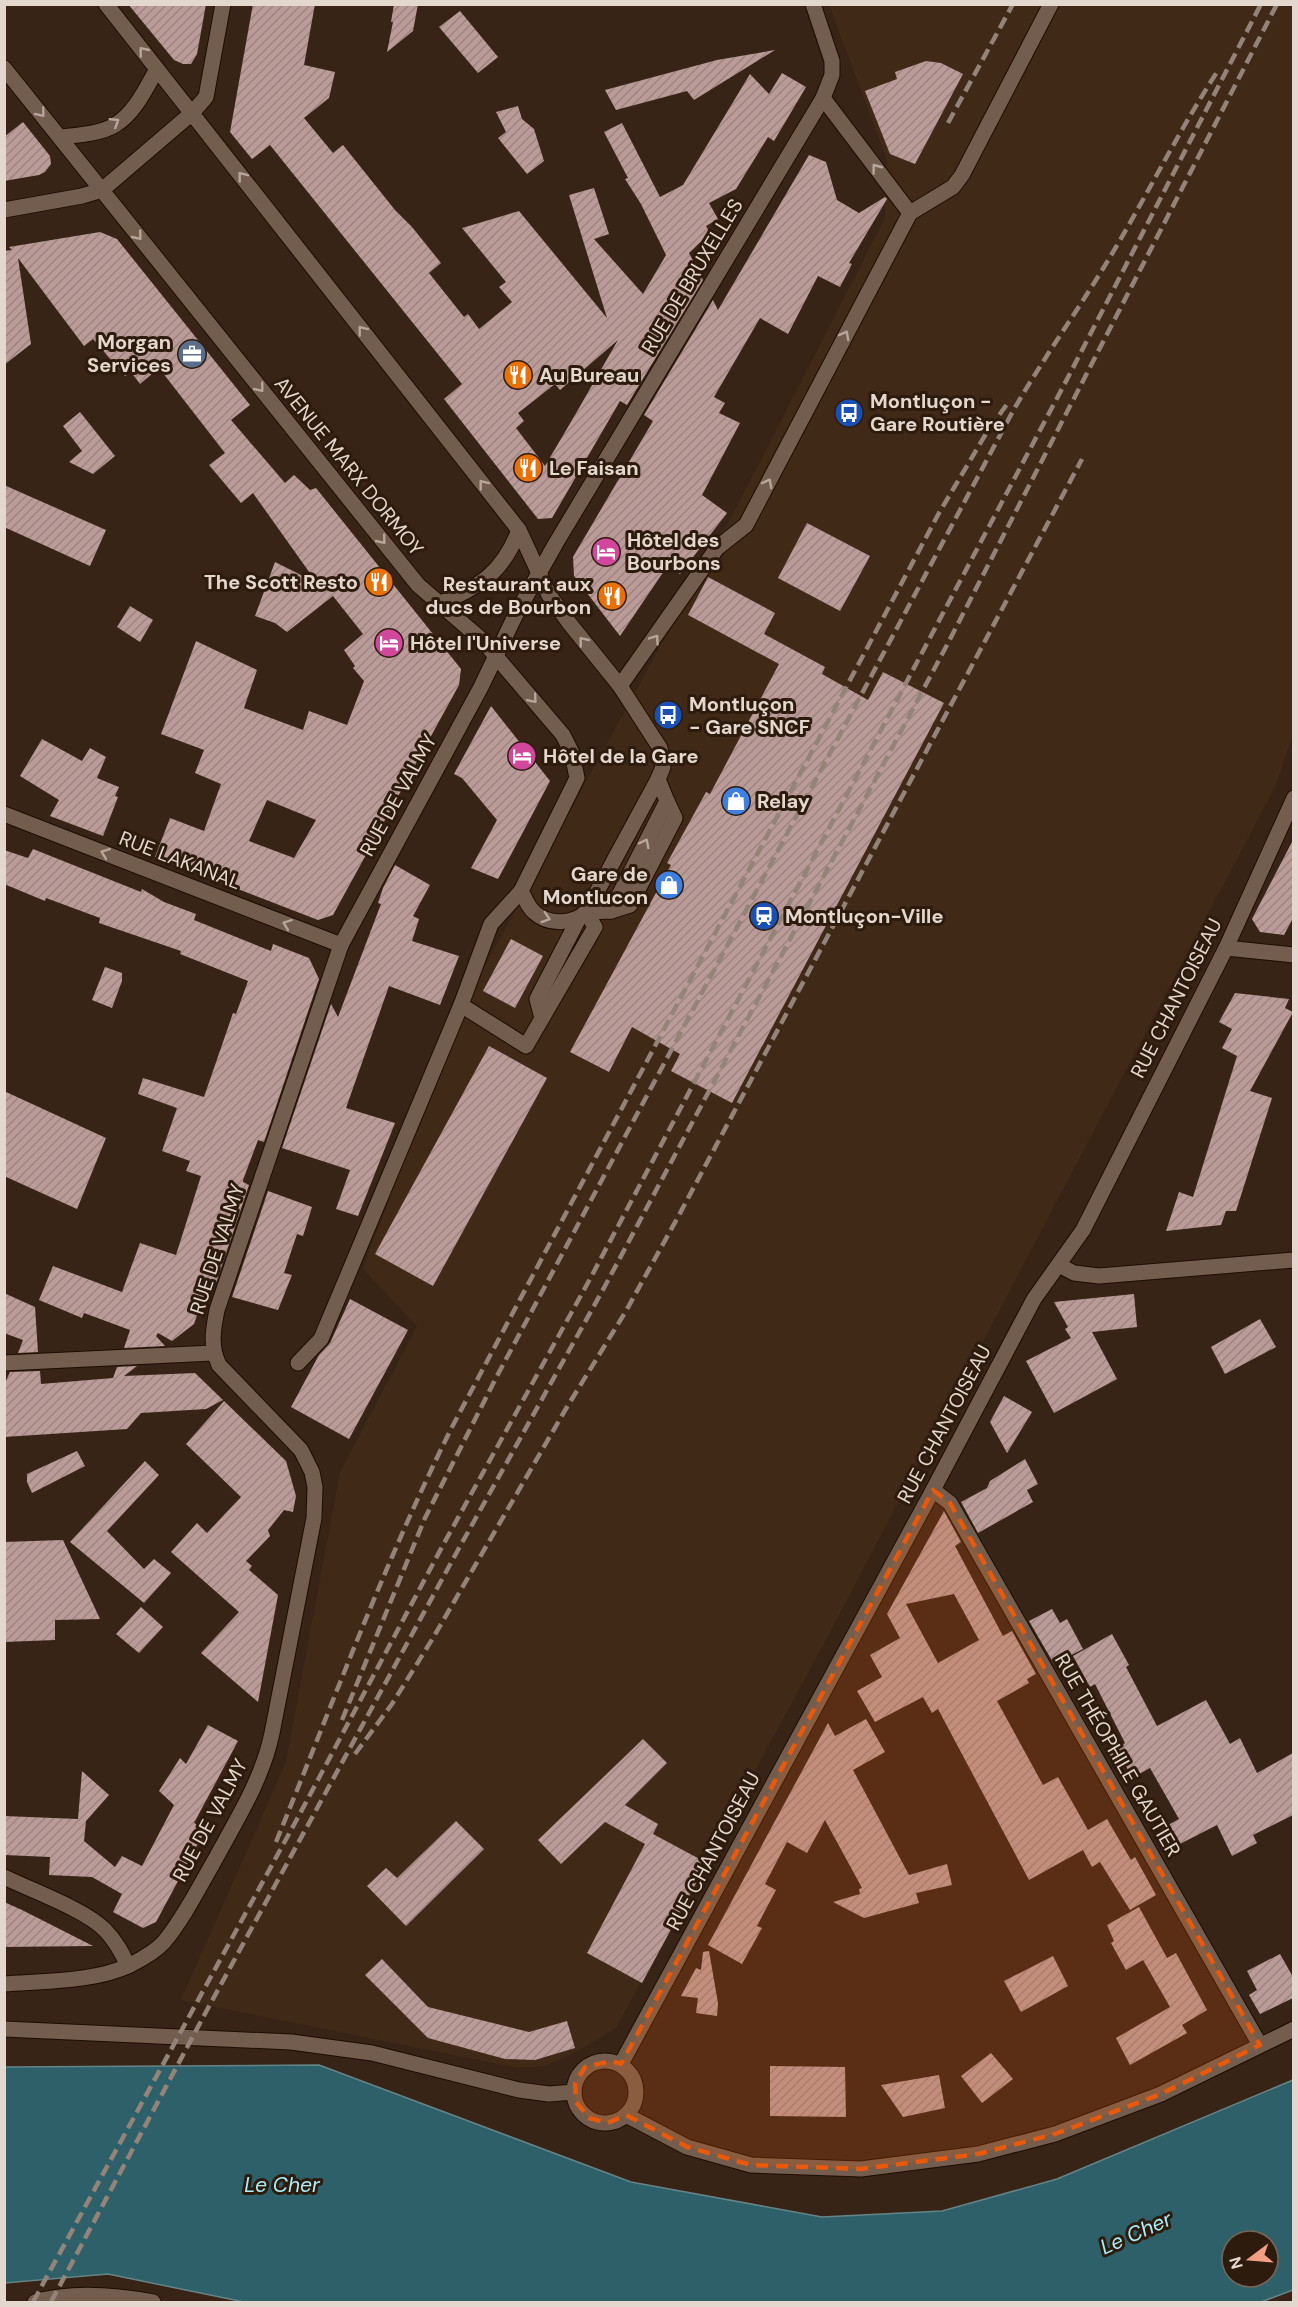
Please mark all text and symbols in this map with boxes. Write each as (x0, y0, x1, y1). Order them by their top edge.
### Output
one-way arrow (139, 46, 150, 57)
one-way arrow (33, 107, 44, 118)
one-way arrow (109, 118, 120, 129)
one-way arrow (872, 163, 883, 174)
one-way arrow (239, 172, 250, 183)
street label: RUE DE BRUXELLES (635, 194, 749, 358)
one-way arrow (131, 229, 142, 240)
one-way arrow (359, 326, 370, 337)
place label: Morgan Services (87, 329, 171, 378)
one-way arrow (838, 331, 850, 342)
office icon: Morgan Services (176, 338, 208, 370)
restaurant icon: Au Bureau (502, 359, 534, 391)
place label: Au Bureau (539, 362, 639, 388)
street label: AVENUE MARX DORMOY (269, 371, 430, 561)
one-way arrow (253, 381, 264, 392)
place label: Montluçon - Gare Routière (870, 388, 1005, 437)
bus stop icon: Montluçon - Gare Routière (833, 397, 865, 429)
restaurant icon: Le Faisan (512, 452, 544, 484)
place label: Le Faisan (549, 455, 639, 481)
one-way arrow (761, 478, 772, 489)
one-way arrow (479, 479, 490, 490)
place label: Hôtel des Bourbons (627, 527, 721, 576)
one-way arrow (374, 534, 385, 545)
hotel icon: Hôtel des Bourbons (590, 536, 622, 568)
restaurant icon: The Scott Resto (363, 566, 395, 598)
place label: The Scott Resto (204, 569, 358, 595)
place label: Restaurant aux ducs de Bourbon (425, 571, 592, 620)
restaurant icon: Restaurant aux ducs de Bourbon (596, 580, 628, 612)
hotel icon: Hôtel l'Universe (373, 627, 405, 659)
place label: Hôtel l'Universe (410, 630, 561, 656)
one-way arrow (647, 635, 658, 646)
one-way arrow (580, 637, 591, 648)
place label: Montluçon - Gare SNCF (689, 691, 810, 740)
one-way arrow (526, 692, 537, 703)
bus stop icon: Montluçon - Gare SNCF (652, 699, 684, 731)
street label: RUE DE VALMY (354, 729, 442, 861)
hotel icon: Hôtel de la Gare (506, 740, 538, 772)
place label: Hôtel de la Gare (543, 743, 699, 769)
shop icon: Relay (720, 785, 752, 817)
place label: Relay (757, 788, 810, 814)
street label: RUE LAKANAL (116, 825, 244, 895)
one-way arrow (638, 839, 650, 850)
one-way arrow (100, 848, 111, 860)
place label: Gare de Montlucon (543, 861, 648, 910)
shop icon: Gare de Montlucon (653, 869, 685, 901)
station icon: Montluçon-Ville (748, 900, 780, 932)
place label: Montluçon-Ville (785, 903, 943, 929)
one-way arrow (541, 910, 551, 923)
street label: RUE CHANTOISEAU (1124, 914, 1228, 1082)
one-way arrow (282, 918, 292, 931)
street label: RUE DE VALMY (184, 1180, 250, 1318)
street label: RUE CHANTOISEAU (891, 1340, 997, 1508)
street label: RUE THÉOPHILE GAUTIER (1049, 1649, 1187, 1861)
street label: RUE DE VALMY (167, 1754, 254, 1886)
street label: RUE CHANTOISEAU (660, 1767, 766, 1935)
water label: Le Cher (244, 2171, 321, 2199)
water label: Le Cher (1096, 2204, 1177, 2261)
north arrow (1220, 2229, 1280, 2289)
text: N (1224, 2254, 1248, 2272)

